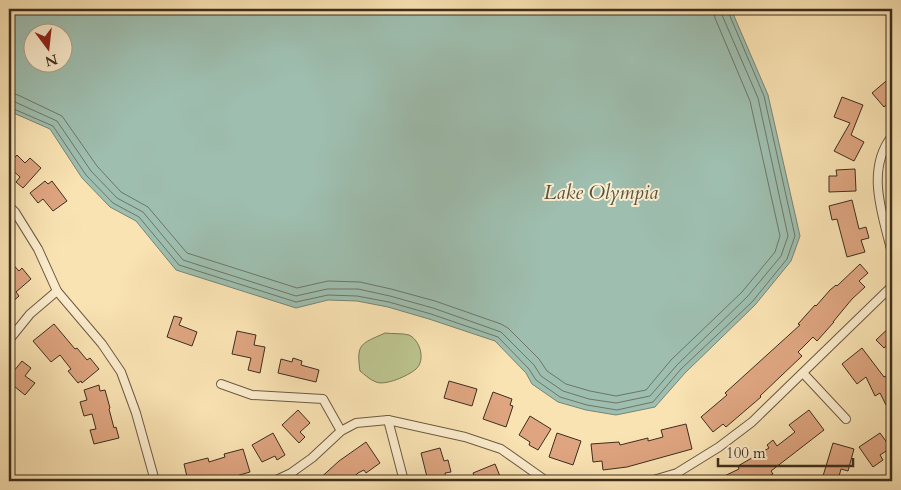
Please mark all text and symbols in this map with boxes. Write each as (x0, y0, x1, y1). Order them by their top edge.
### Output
north arrow (22, 22, 72, 72)
text: N (43, 49, 60, 71)
water label: Lake Olympia (544, 179, 658, 206)
scale bar (718, 435, 854, 467)
text: 100 m (726, 443, 766, 463)

